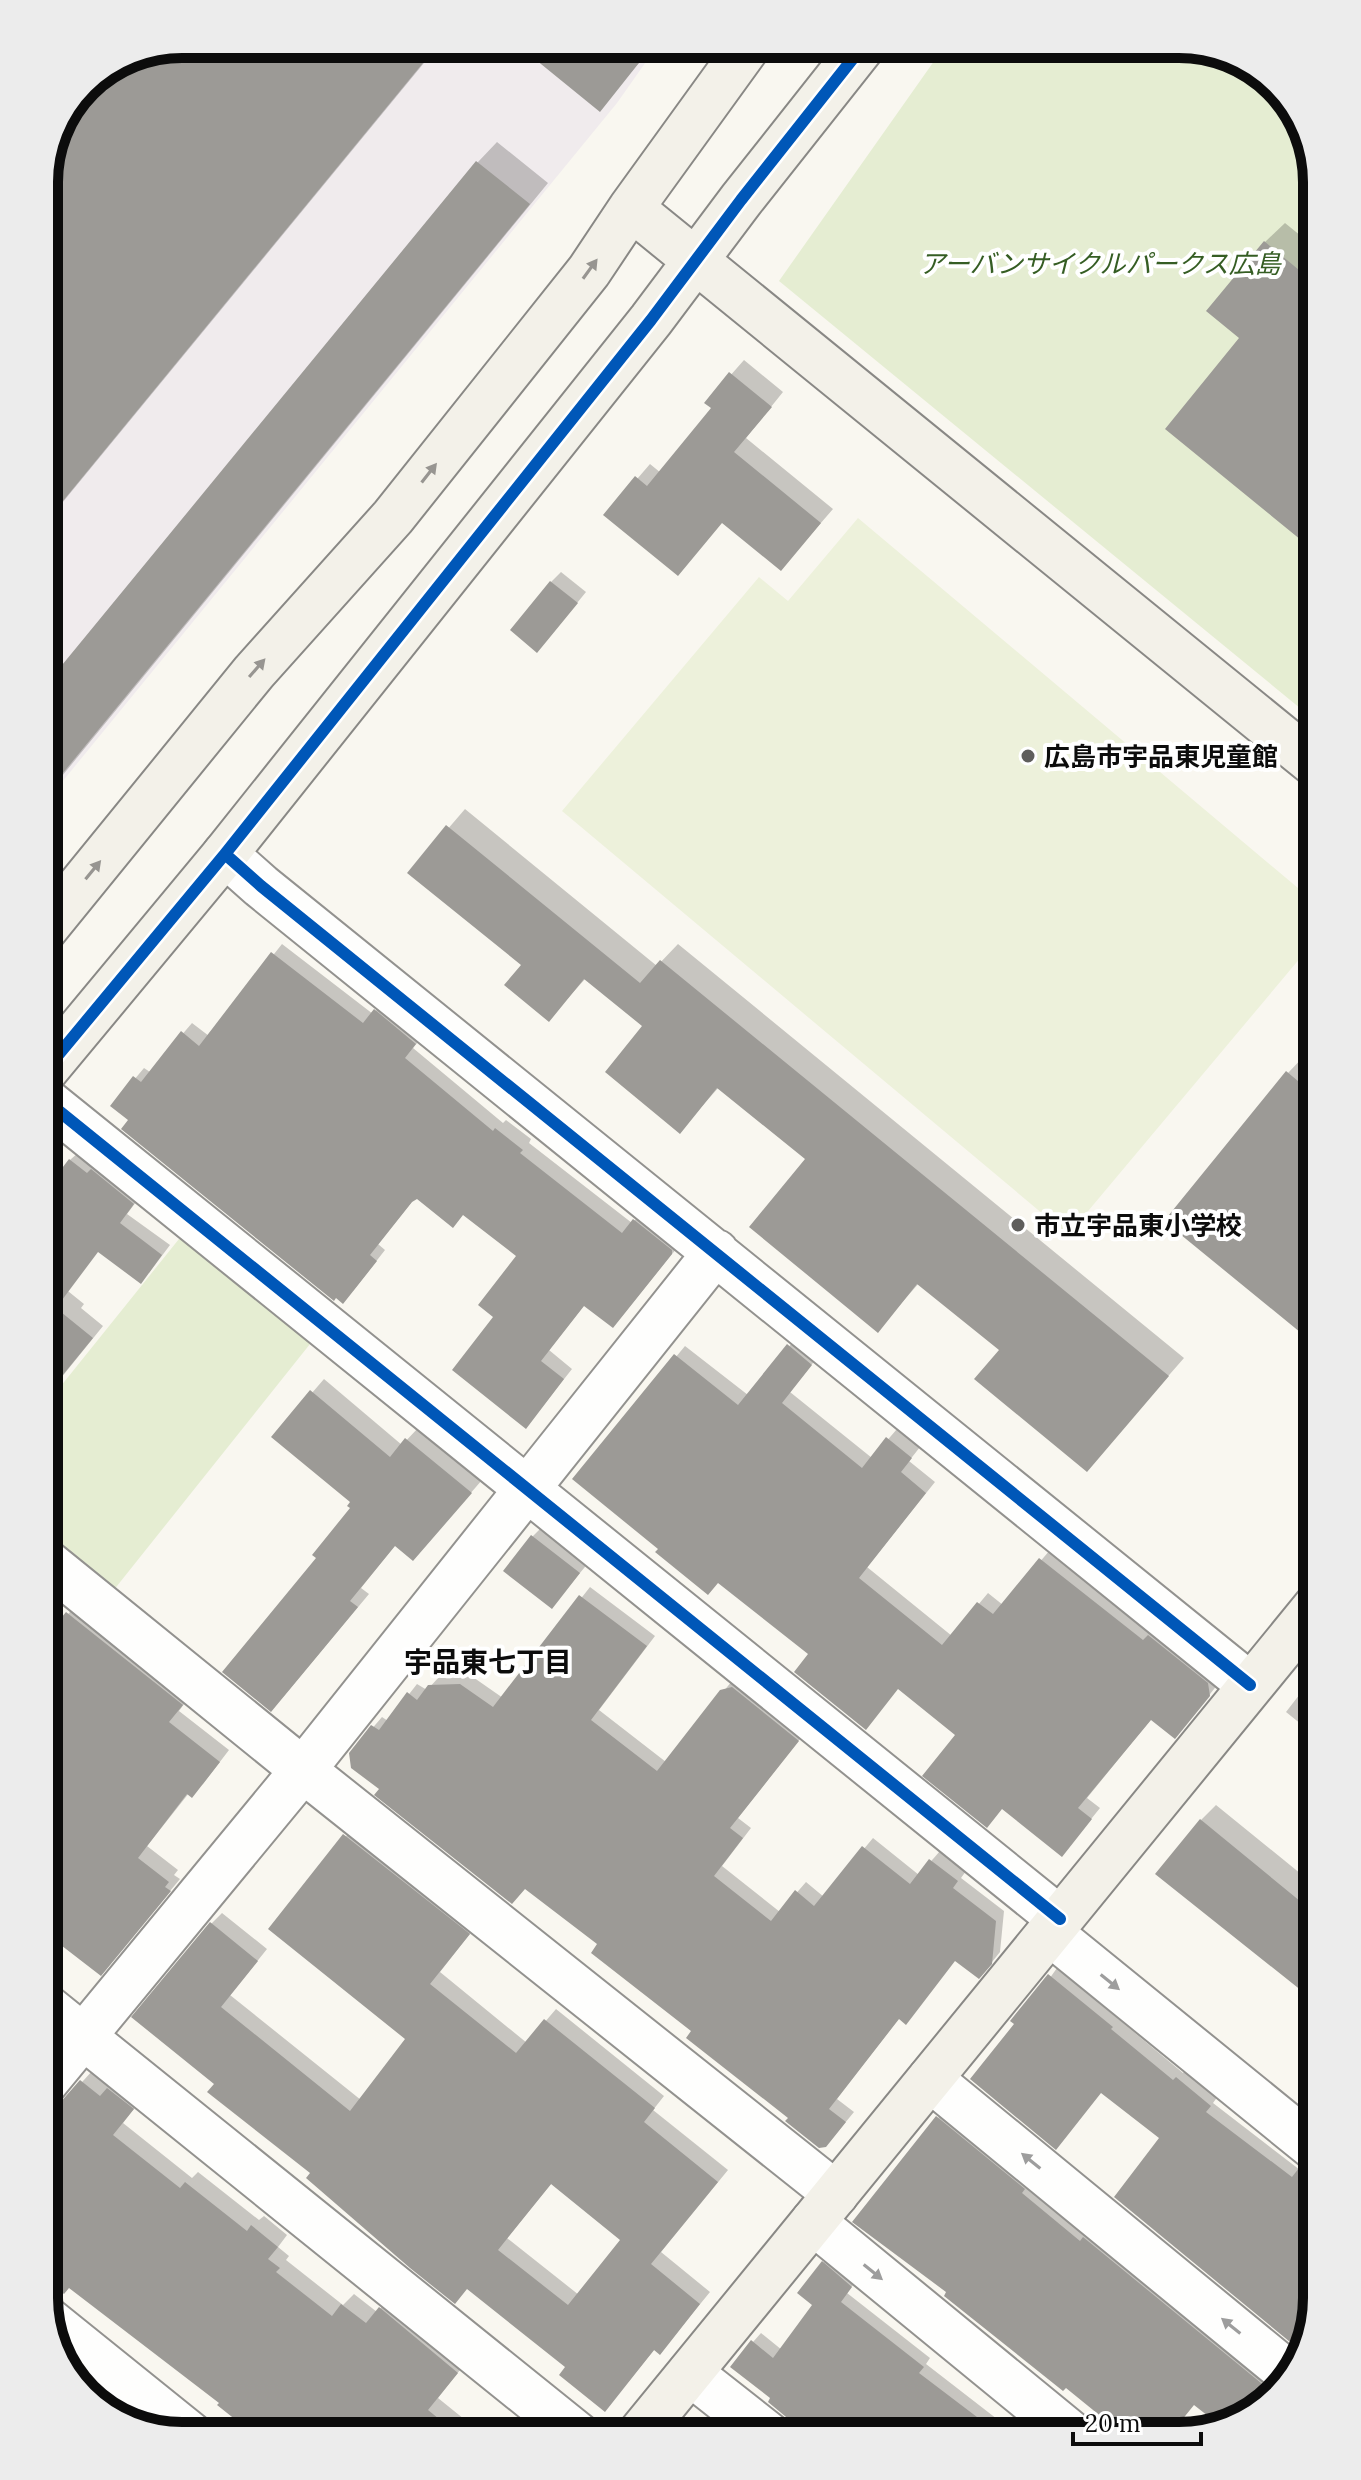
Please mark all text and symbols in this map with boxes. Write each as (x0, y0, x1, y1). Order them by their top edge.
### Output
park label: アーバンサイクルパークス広島 (919, 247, 1283, 280)
one-way arrow (582, 258, 597, 279)
one-way arrow (420, 463, 437, 483)
one-way arrow (248, 658, 266, 677)
place label: 広島市宇品東児童館 (1044, 740, 1278, 773)
marker: 広島市宇品東児童館 (1019, 747, 1037, 765)
one-way arrow (84, 860, 101, 880)
place label: 市立宇品東小学校 (1034, 1209, 1242, 1242)
marker: 市立宇品東小学校 (1009, 1216, 1027, 1234)
district label: 宇品東七丁目 (404, 1644, 572, 1680)
one-way arrow (1100, 1973, 1120, 1990)
one-way arrow (1021, 2153, 1041, 2170)
one-way arrow (863, 2263, 883, 2279)
one-way arrow (1221, 2318, 1242, 2335)
scale bar (1073, 2396, 1201, 2446)
text: 20 m (1085, 2408, 1141, 2439)

